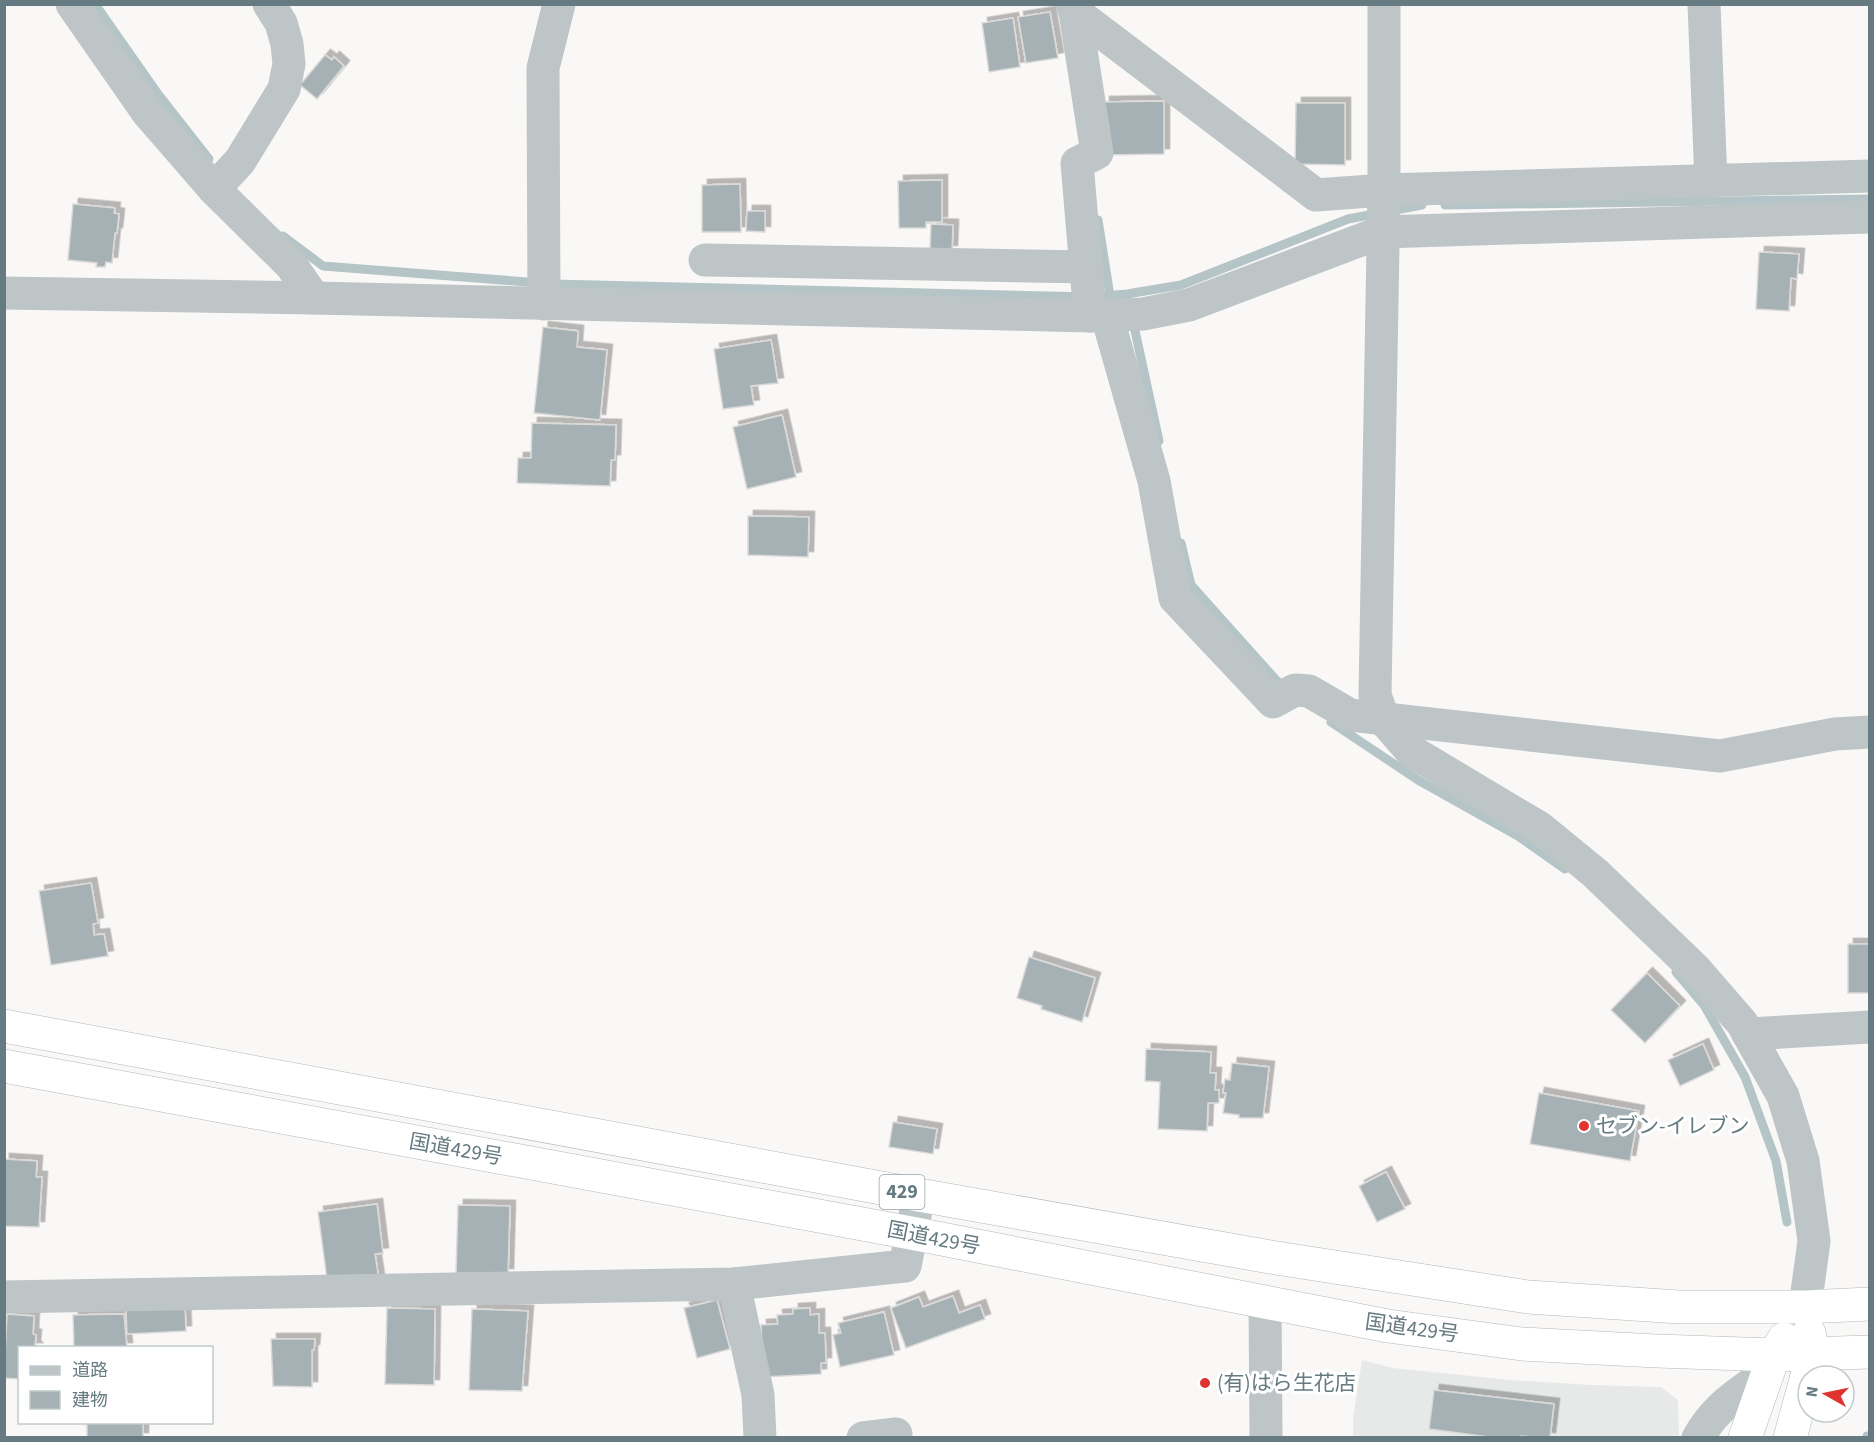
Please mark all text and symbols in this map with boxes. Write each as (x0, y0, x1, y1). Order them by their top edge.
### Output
place label: セブン-イレブン (1596, 1111, 1750, 1141)
marker: セブン-イレブン (1577, 1119, 1591, 1133)
street label: 国道429号 (407, 1126, 505, 1172)
road number: 429 (880, 1175, 924, 1209)
street label: 国道429号 (885, 1214, 983, 1262)
street label: 国道429号 (1363, 1307, 1461, 1349)
legend (18, 1346, 213, 1424)
text: 道路 (72, 1358, 108, 1383)
north arrow (1796, 1364, 1856, 1424)
place label: (有)はら生花店 (1217, 1368, 1356, 1398)
marker: (有)はら生花店 (1198, 1376, 1212, 1390)
text: N (1800, 1385, 1824, 1399)
text: 建物 (72, 1388, 108, 1413)

